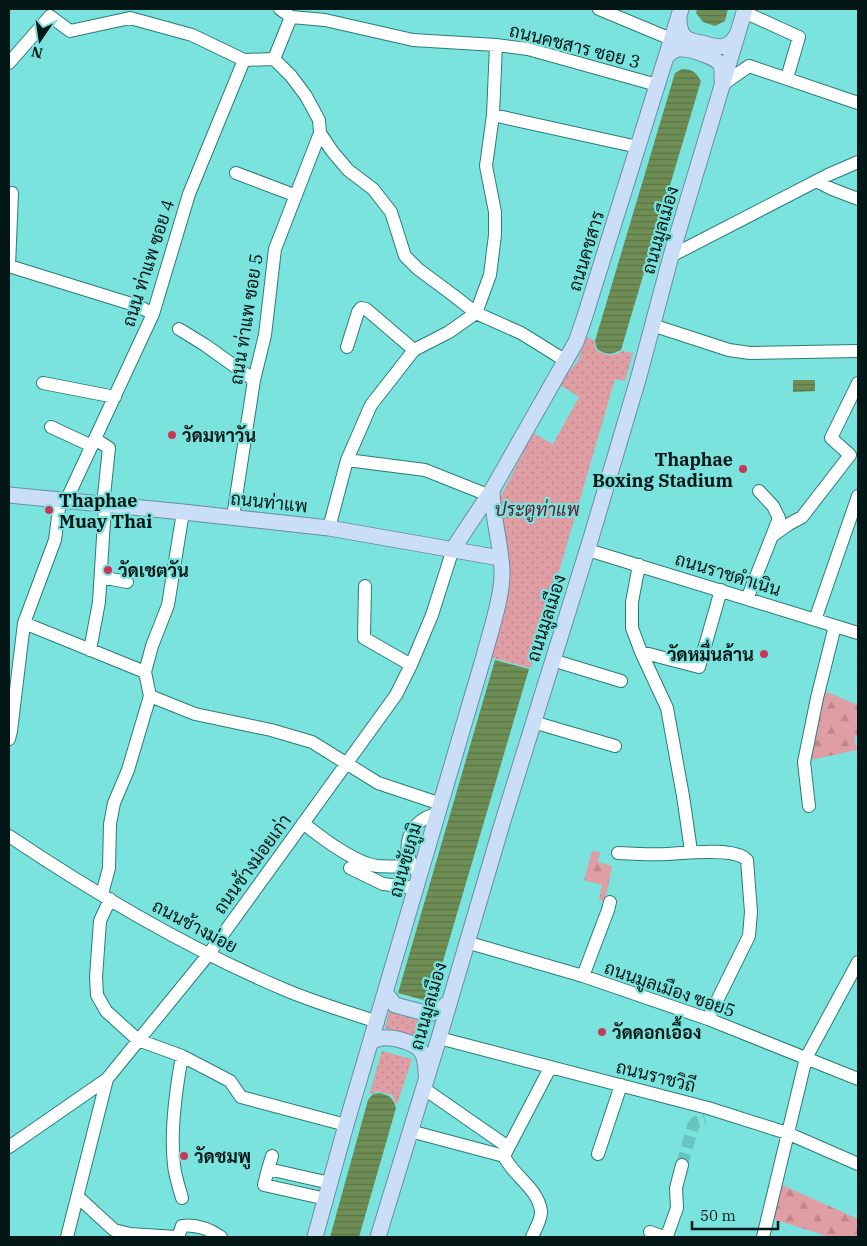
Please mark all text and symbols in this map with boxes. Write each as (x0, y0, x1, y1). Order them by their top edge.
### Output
north arrow (15, 15, 65, 65)
street label: ถนนคชสาร ซอย 3 (507, 19, 643, 73)
text: N (30, 43, 44, 63)
street label: ถนนมูลเมือง (637, 183, 685, 277)
street label: ถนน ท่าแพ ซอย 4 (117, 196, 179, 330)
street label: ถนนคชสาร (563, 208, 609, 294)
street label: ถนน ท่าแพ ซอย 5 (224, 252, 268, 386)
place label: วัดมหาวัน (182, 424, 256, 447)
marker: วัดมหาวัน (166, 429, 178, 441)
place label: Thaphae Boxing Stadium (592, 448, 734, 492)
marker: Thaphae Boxing Stadium (737, 463, 749, 475)
street label: ถนนท่าแพ (229, 487, 309, 517)
place label: Thaphae Muay Thai (59, 489, 152, 533)
park label: ประตูท่าแพ (495, 498, 580, 523)
marker: Thaphae Muay Thai (43, 504, 55, 516)
street label: ถนนราชดำเนิน (672, 547, 784, 601)
place label: วัดเชตวัน (118, 559, 189, 582)
marker: วัดเชตวัน (102, 564, 114, 576)
street label: ถนนมูลเมือง (521, 572, 573, 665)
place label: วัดหมื่นล้าน (667, 639, 754, 666)
marker: วัดหมื่นล้าน (758, 648, 770, 660)
street label: ถนนช้างม่อยเก่า (208, 810, 296, 918)
street label: ถนนชัยภูมิ (383, 820, 429, 901)
street label: ถนนช้างม่อย (148, 894, 242, 958)
street label: ถนนมูลเมือง ซอย5 (601, 956, 739, 1024)
street label: ถนนมูลเมือง (405, 959, 453, 1053)
place label: วัดดอกเอื้อง (612, 1016, 701, 1044)
marker: วัดดอกเอื้อง (596, 1026, 608, 1038)
street label: ถนนราชวิถี (614, 1054, 699, 1097)
place label: วัดชมพู (194, 1145, 251, 1170)
marker: วัดชมพู (178, 1150, 190, 1162)
scale bar (692, 1198, 778, 1230)
text: 50 m (700, 1206, 736, 1225)

